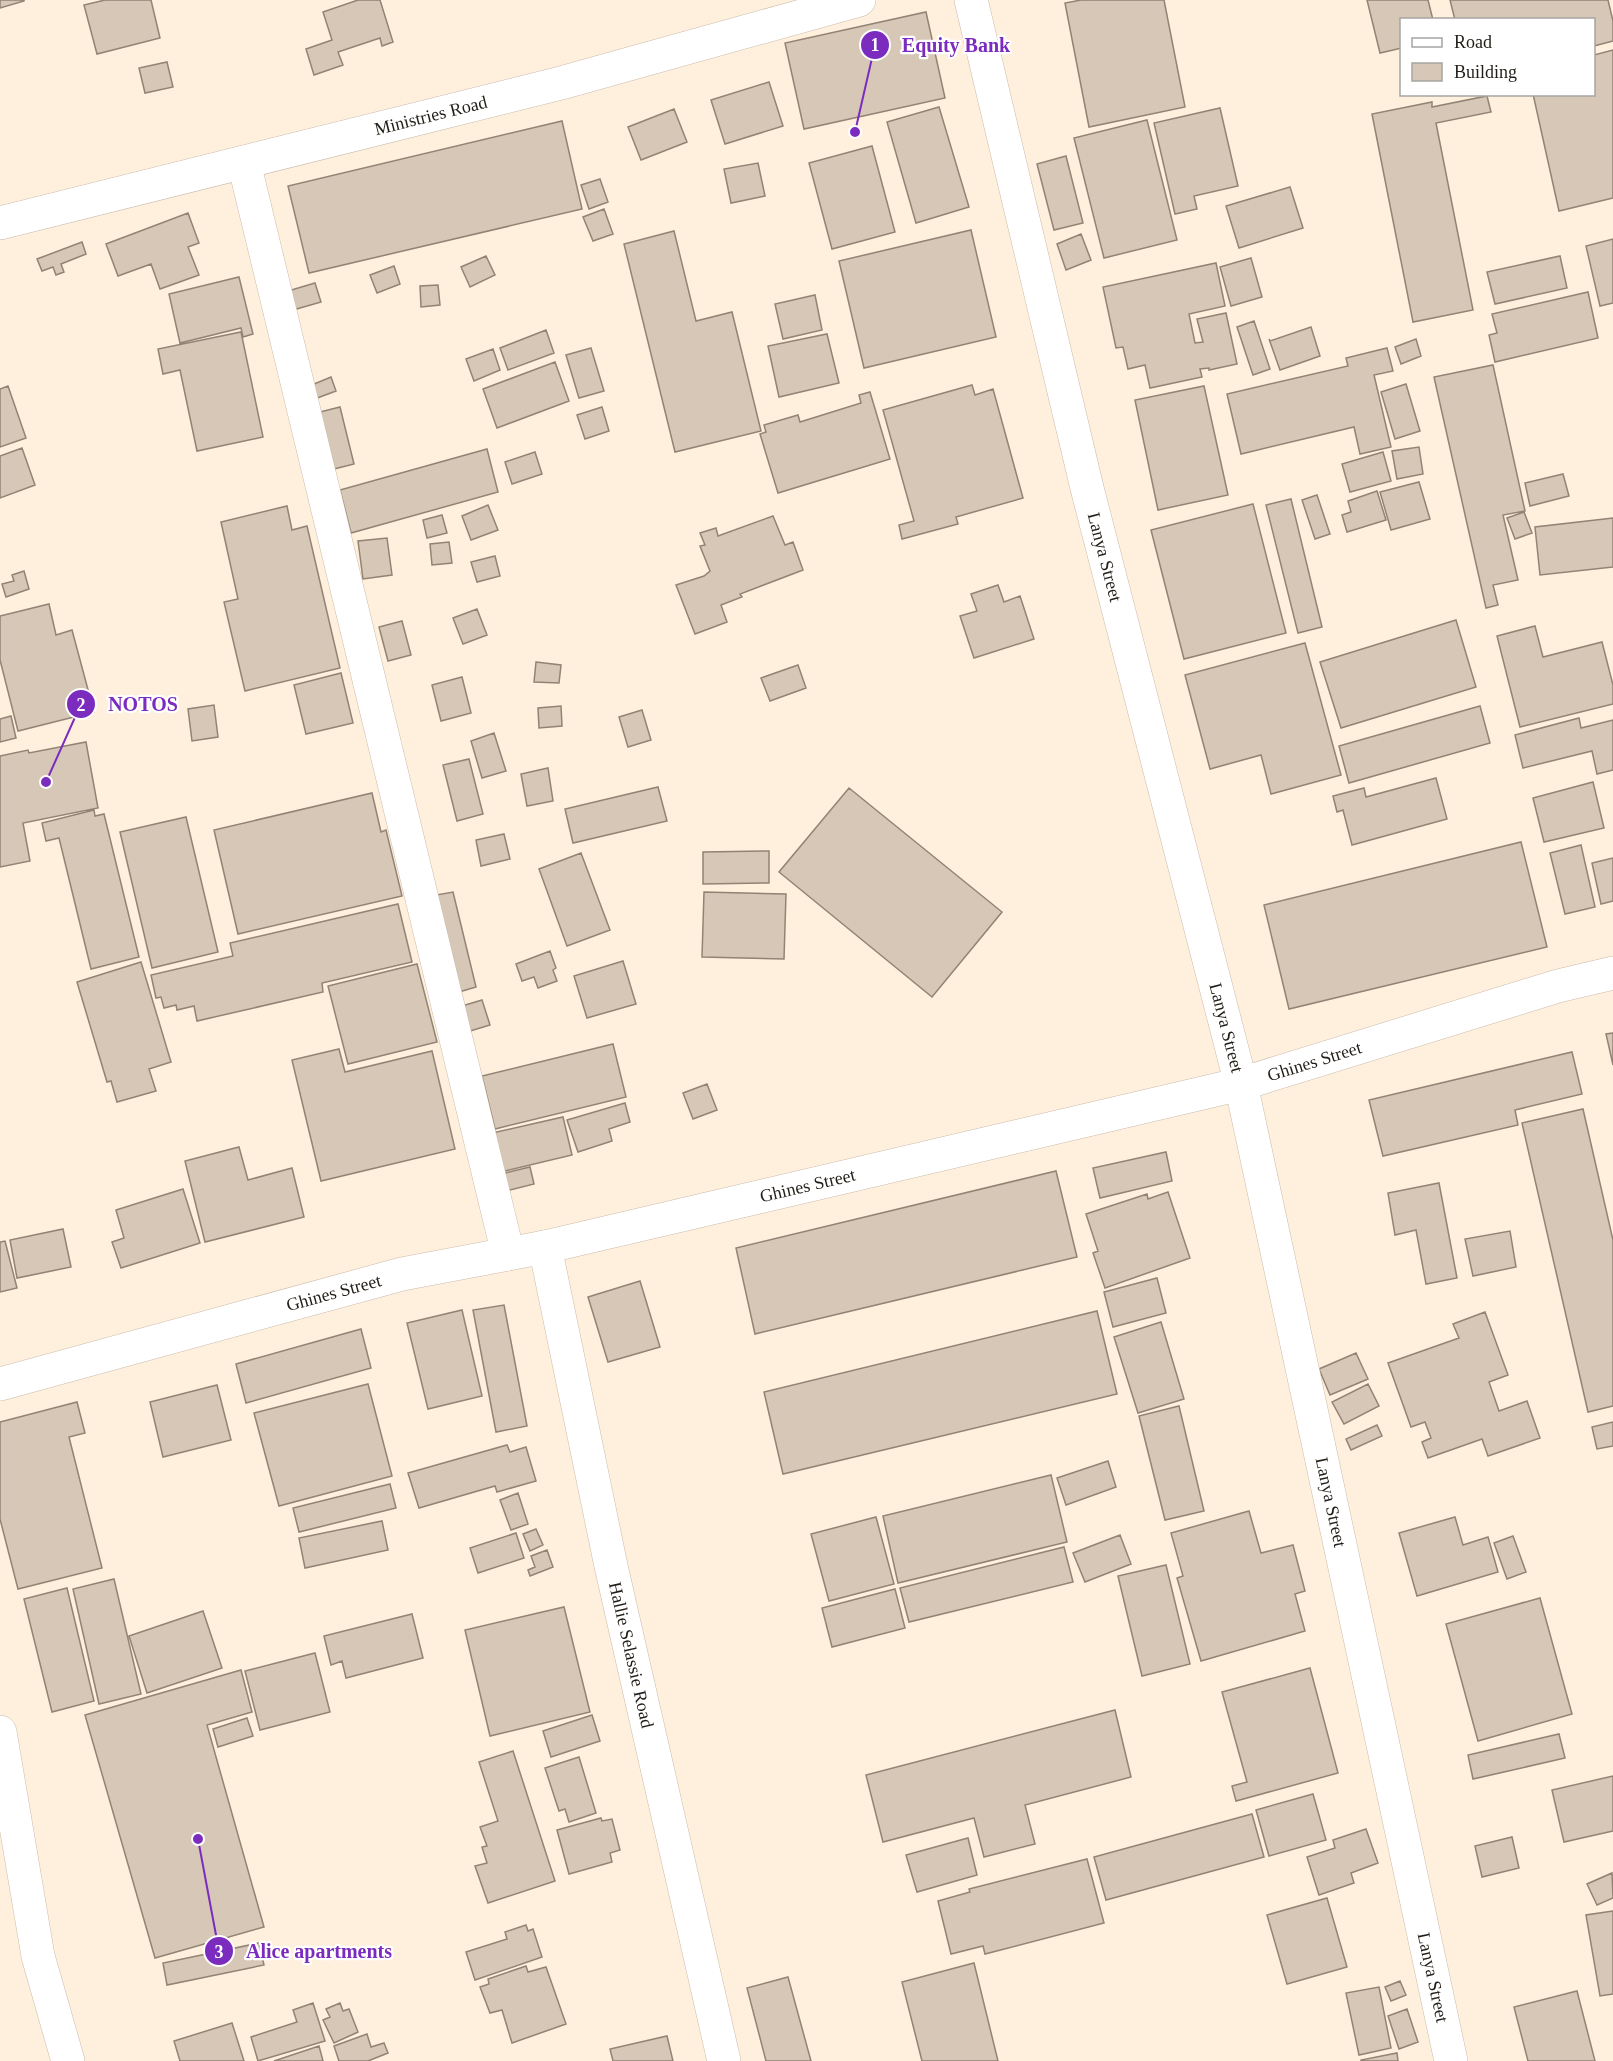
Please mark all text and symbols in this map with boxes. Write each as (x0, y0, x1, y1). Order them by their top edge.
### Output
legend (1400, 18, 1595, 96)
callout: Equity Bank (860, 26, 1022, 64)
text: Road (1454, 32, 1492, 52)
text: Equity Bank (902, 34, 1011, 57)
text: 1 (871, 35, 880, 55)
text: Building (1454, 62, 1517, 82)
street label: Ministries Road (372, 92, 489, 139)
street label: Lanya Street (1084, 510, 1126, 604)
callout: NOTOS (66, 685, 190, 723)
text: NOTOS (108, 693, 178, 715)
text: 2 (77, 695, 86, 715)
street label: Lanya Street (1205, 981, 1248, 1074)
street label: Ghines Street (1265, 1037, 1364, 1085)
street label: Ghines Street (758, 1165, 857, 1206)
street label: Ghines Street (284, 1270, 383, 1315)
street label: Lanya Street (1312, 1455, 1350, 1549)
street label: Hallie Selassie Road (605, 1580, 658, 1730)
street label: Lanya Street (1414, 1931, 1452, 2024)
callout: Alice apartments (204, 1932, 404, 1970)
text: Alice apartments (246, 1940, 392, 1963)
text: 3 (215, 1942, 224, 1962)

